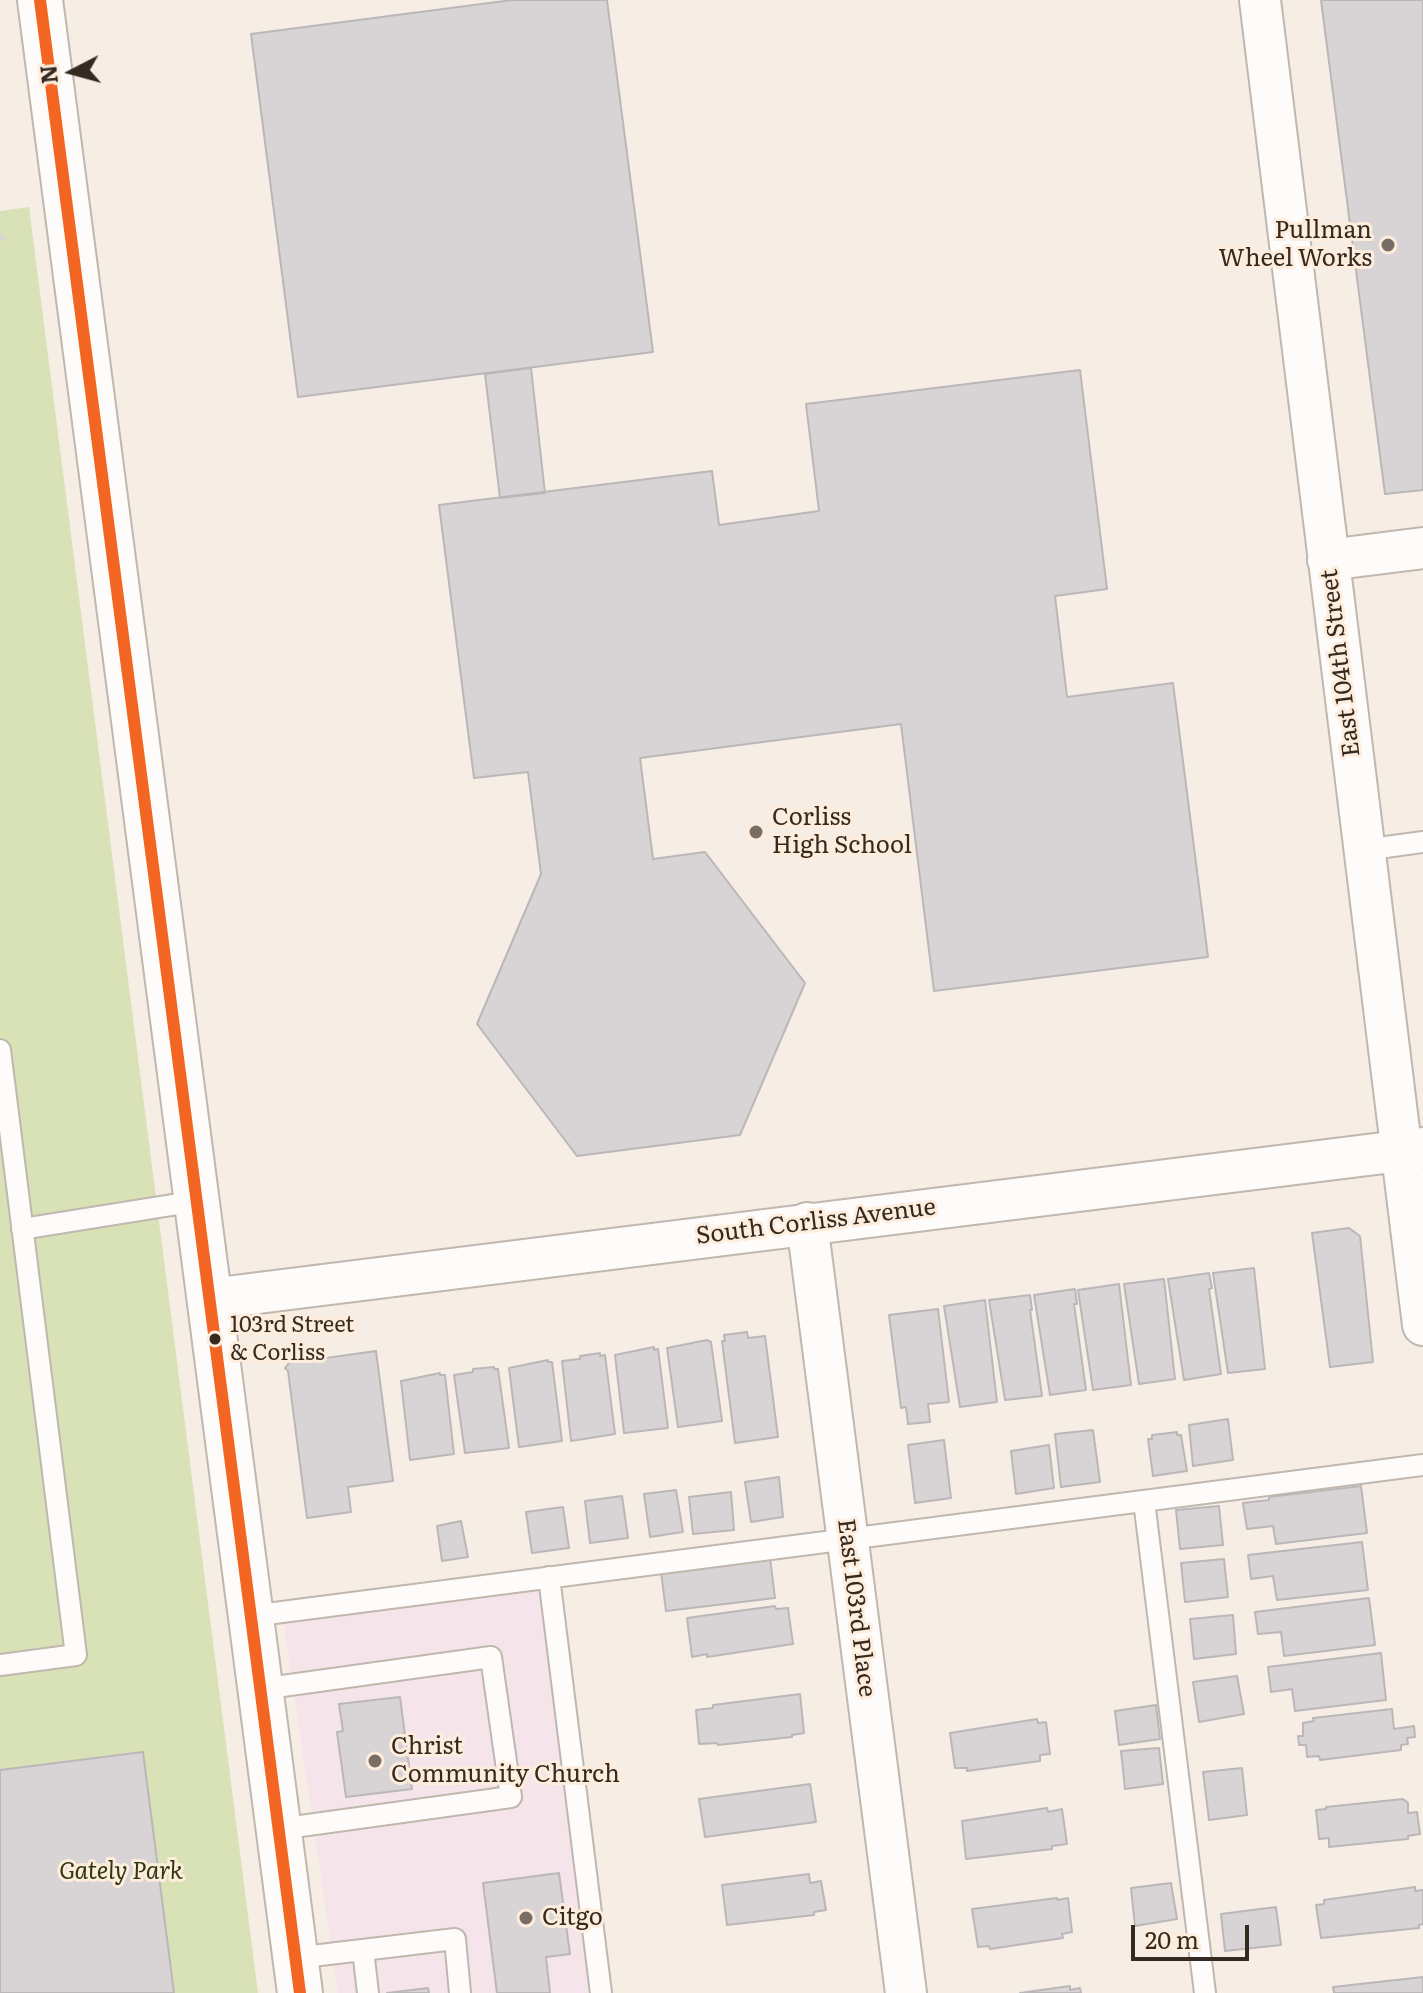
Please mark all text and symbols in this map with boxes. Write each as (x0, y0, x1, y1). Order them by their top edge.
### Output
north arrow (32, 32, 112, 112)
text: N (30, 64, 65, 85)
place label: Pullman Wheel Works (1218, 217, 1372, 273)
marker: Pullman Wheel Works (1379, 236, 1397, 254)
street label: East 104th Street (1315, 567, 1367, 759)
place label: Corliss High School (772, 804, 912, 860)
marker: Corliss High School (747, 823, 765, 841)
street label: South Corliss Avenue (694, 1193, 938, 1251)
place label: 103rd Street & Corliss (230, 1313, 354, 1364)
marker: 103rd Street & Corliss (207, 1331, 223, 1347)
street label: East 103rd Place (831, 1517, 881, 1699)
place label: Christ Community Church (391, 1733, 620, 1789)
marker: Christ Community Church (366, 1752, 384, 1770)
park label: Gately Park (59, 1858, 183, 1886)
place label: Citgo (542, 1904, 603, 1932)
marker: Citgo (517, 1909, 535, 1927)
scale bar (1135, 1909, 1253, 1959)
text: 20 m (1145, 1921, 1199, 1956)

